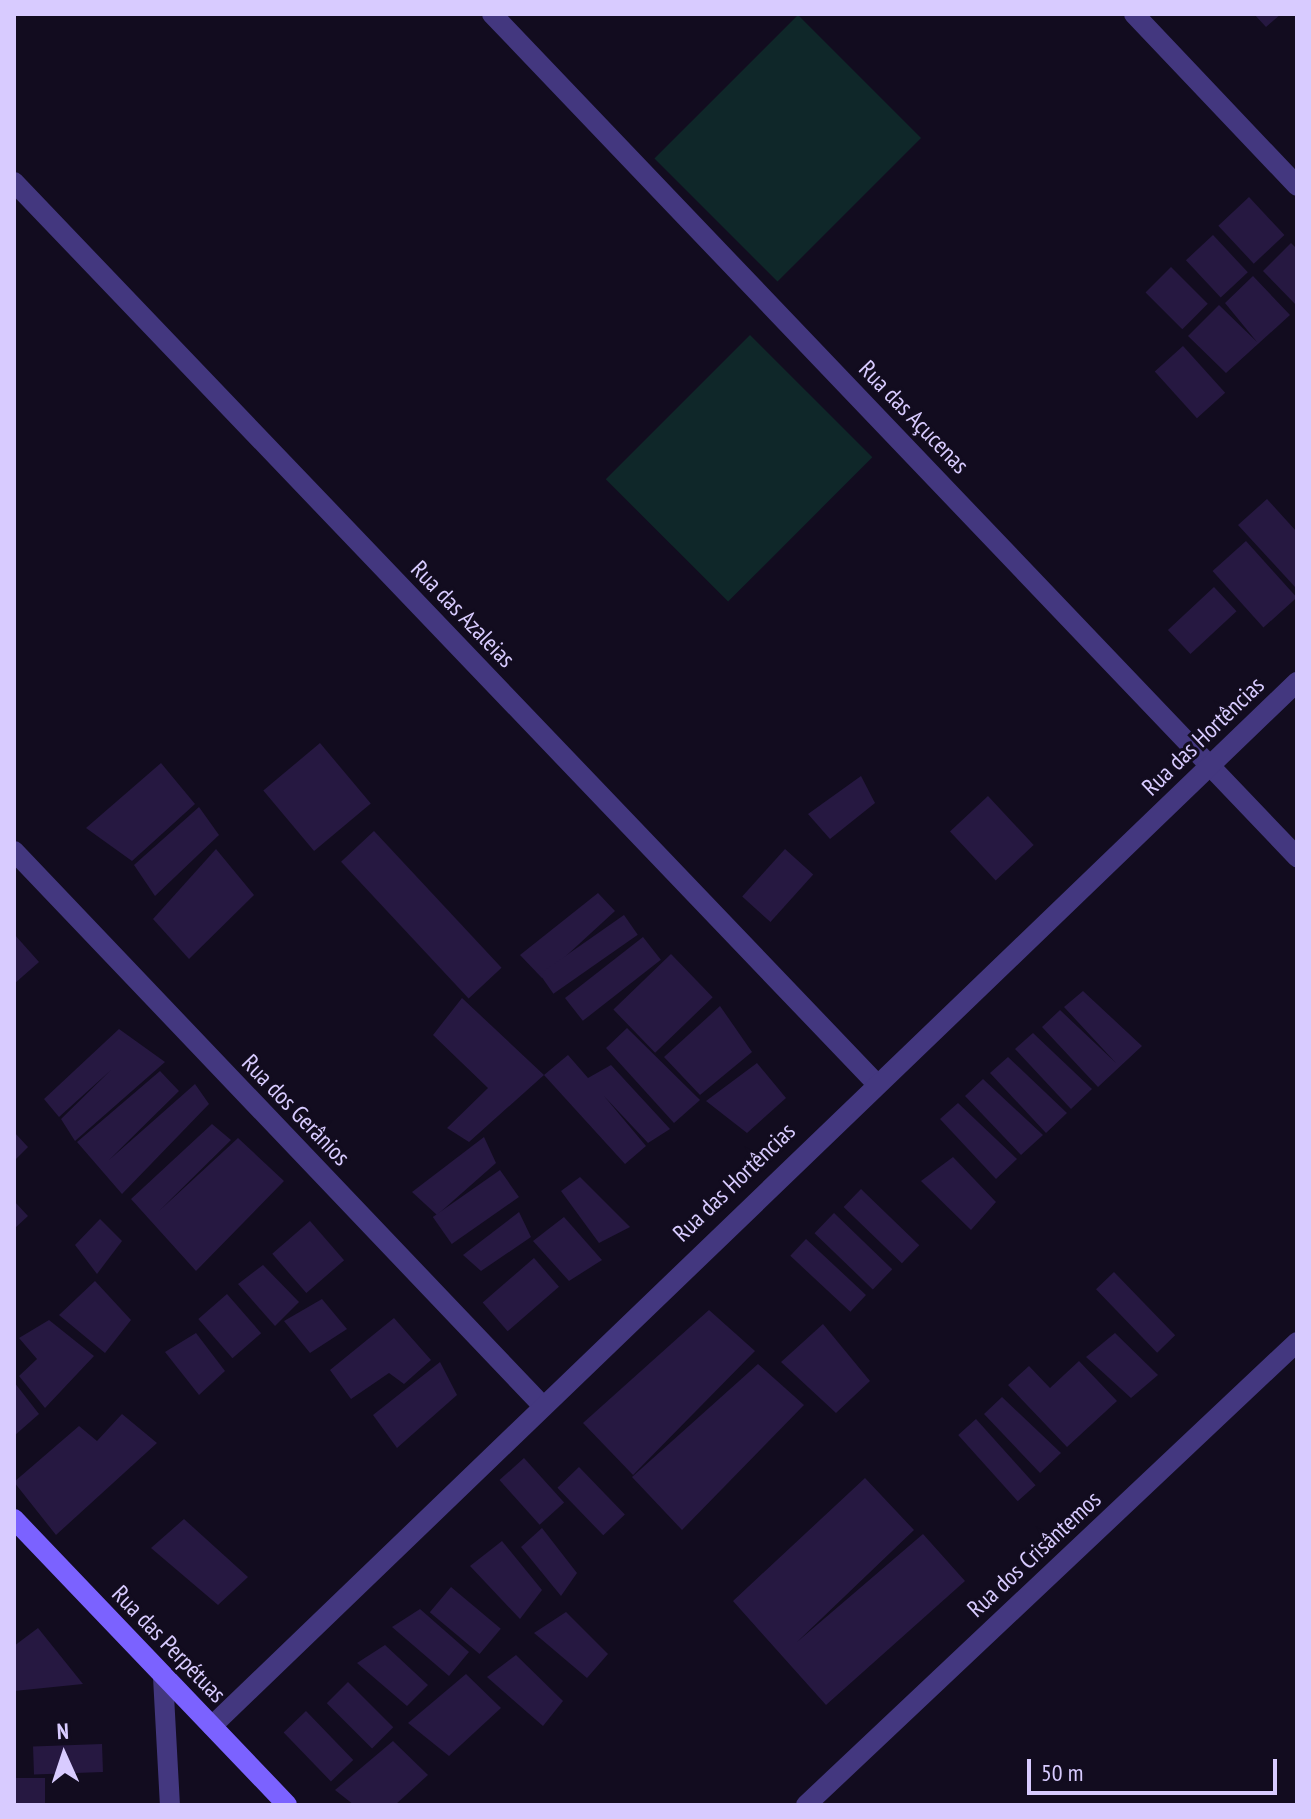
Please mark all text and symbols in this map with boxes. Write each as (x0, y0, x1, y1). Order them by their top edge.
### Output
street label: Rua das Açucenas (853, 354, 975, 480)
street label: Rua das Azaleias (405, 555, 521, 673)
street label: Rua das Hortências (1136, 671, 1270, 801)
street label: Rua dos Gerânios (236, 1049, 356, 1171)
street label: Rua das Hortências (667, 1117, 801, 1247)
street label: Rua dos Crisântemos (961, 1485, 1107, 1623)
street label: Rua das Perpétuas (106, 1580, 232, 1708)
north arrow (24, 1715, 104, 1795)
text: N (56, 1717, 69, 1745)
scale bar (1031, 1743, 1281, 1793)
text: 50 m (1041, 1757, 1083, 1788)

